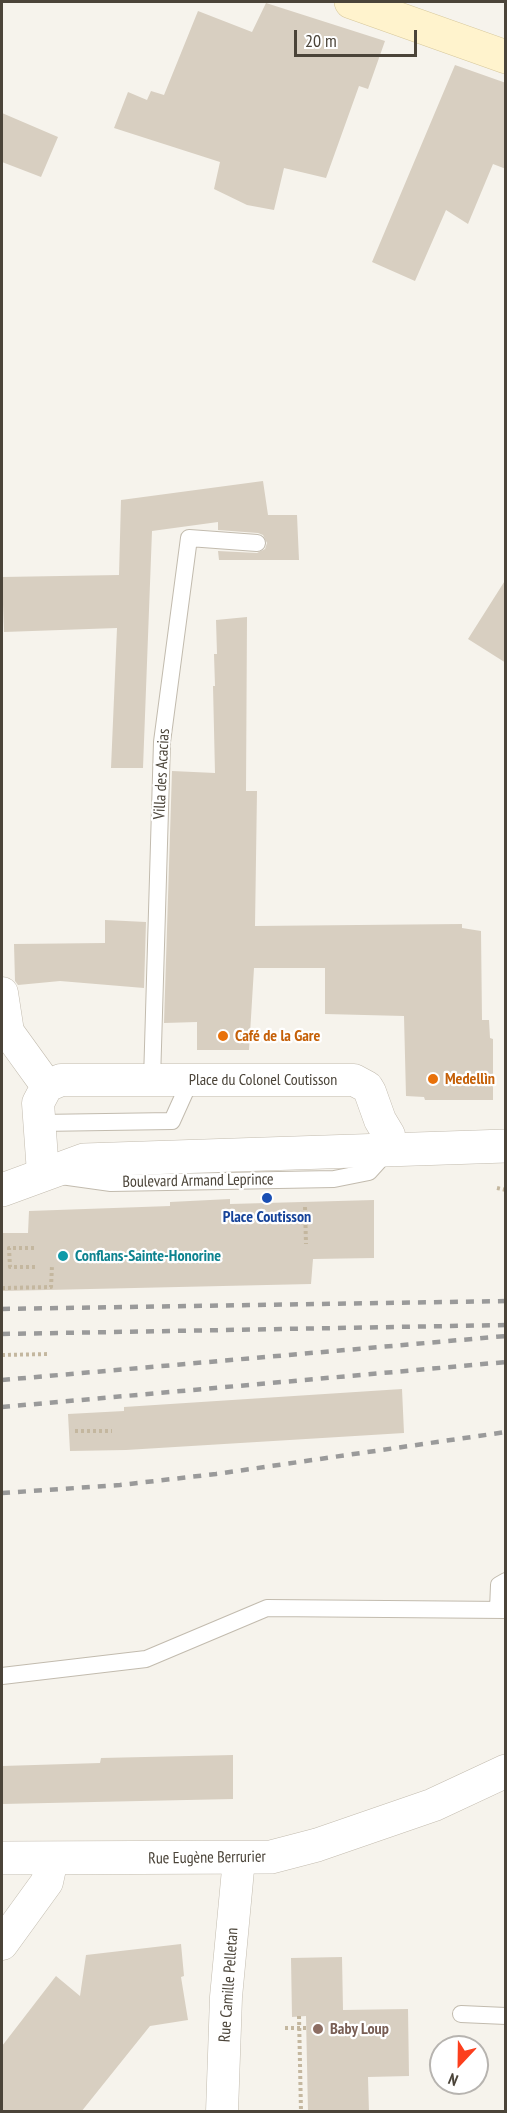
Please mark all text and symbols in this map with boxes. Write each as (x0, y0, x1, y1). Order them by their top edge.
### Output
scale bar (297, 18, 420, 56)
text: 20 m (305, 29, 337, 52)
street label: Villa des Acacias (150, 728, 174, 820)
place label: Café de la Gare (235, 1026, 320, 1046)
marker: Café de la Gare (216, 1029, 230, 1043)
place label: Medellìn (445, 1069, 495, 1089)
street label: Place du Colonel Coutisson (189, 1070, 337, 1090)
marker: Medellìn (426, 1072, 440, 1086)
street label: Boulevard Armand Leprince (122, 1170, 274, 1192)
marker: Place Coutisson (260, 1191, 274, 1205)
place label: Place Coutisson (223, 1207, 311, 1227)
place label: Conflans-Sainte-Honorine (75, 1246, 221, 1266)
marker: Conflans-Sainte-Honorine (56, 1249, 70, 1263)
street label: Rue Eugène Berrurier (148, 1847, 266, 1869)
street label: Rue Camille Pelletan (215, 1927, 243, 2043)
place label: Baby Loup (330, 2019, 389, 2039)
marker: Baby Loup (311, 2022, 325, 2036)
north arrow (429, 2035, 489, 2095)
text: N (445, 2069, 461, 2091)

